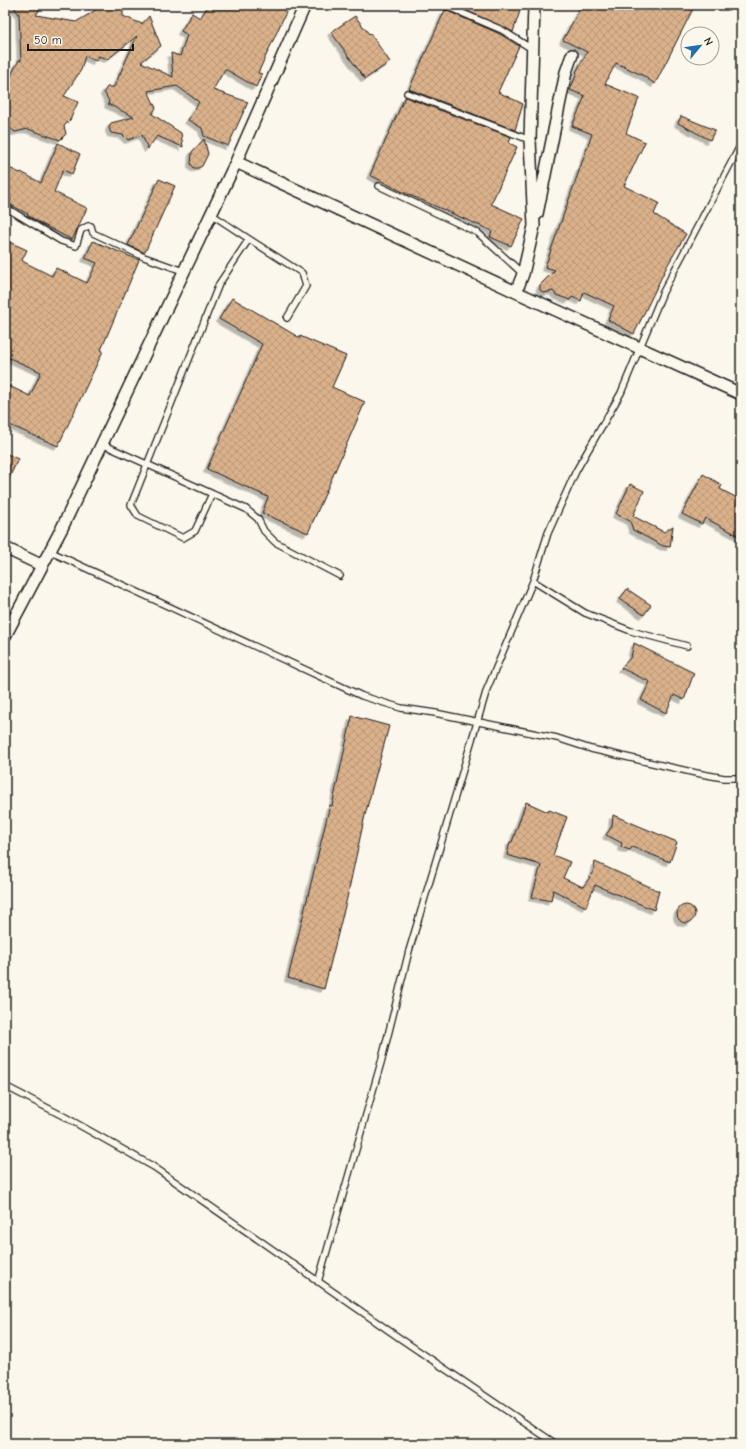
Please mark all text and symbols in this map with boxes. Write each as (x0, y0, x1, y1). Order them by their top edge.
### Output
scale bar (28, 26, 133, 52)
north arrow (680, 26, 720, 66)
text: 50 m (34, 33, 62, 47)
text: N (701, 35, 716, 48)

